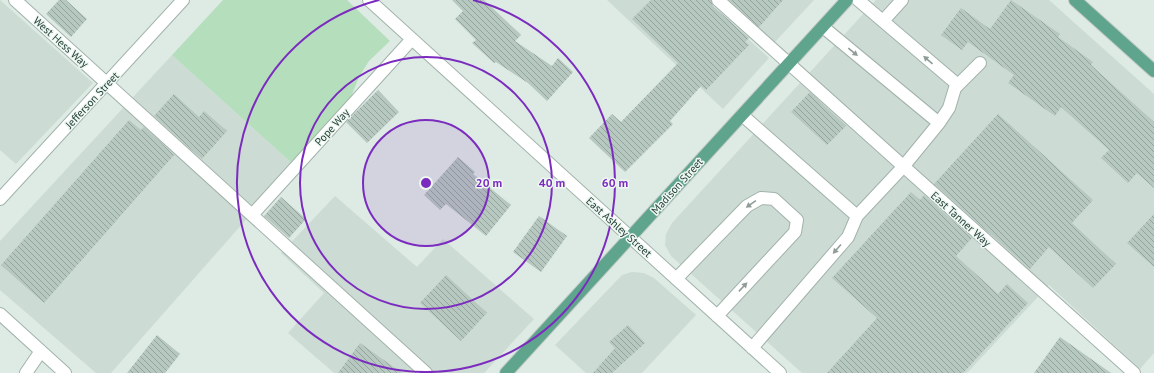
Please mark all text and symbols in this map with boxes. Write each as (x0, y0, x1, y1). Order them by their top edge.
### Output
street label: West Hess Way (30, 13, 92, 71)
one-way arrow (847, 47, 858, 56)
one-way arrow (923, 55, 934, 64)
street label: Jefferson Street (61, 68, 122, 132)
street label: Pope Way (312, 105, 353, 148)
street label: Madison Street (648, 155, 706, 217)
text: 20 m (476, 175, 502, 190)
text: 40 m (539, 175, 565, 190)
text: 60 m (602, 175, 628, 190)
centre of rings (419, 176, 433, 190)
street label: East Tanner Way (928, 188, 995, 250)
street label: East Ashley Street (583, 194, 655, 260)
one-way arrow (745, 201, 756, 208)
one-way arrow (832, 244, 842, 254)
one-way arrow (739, 282, 748, 293)

